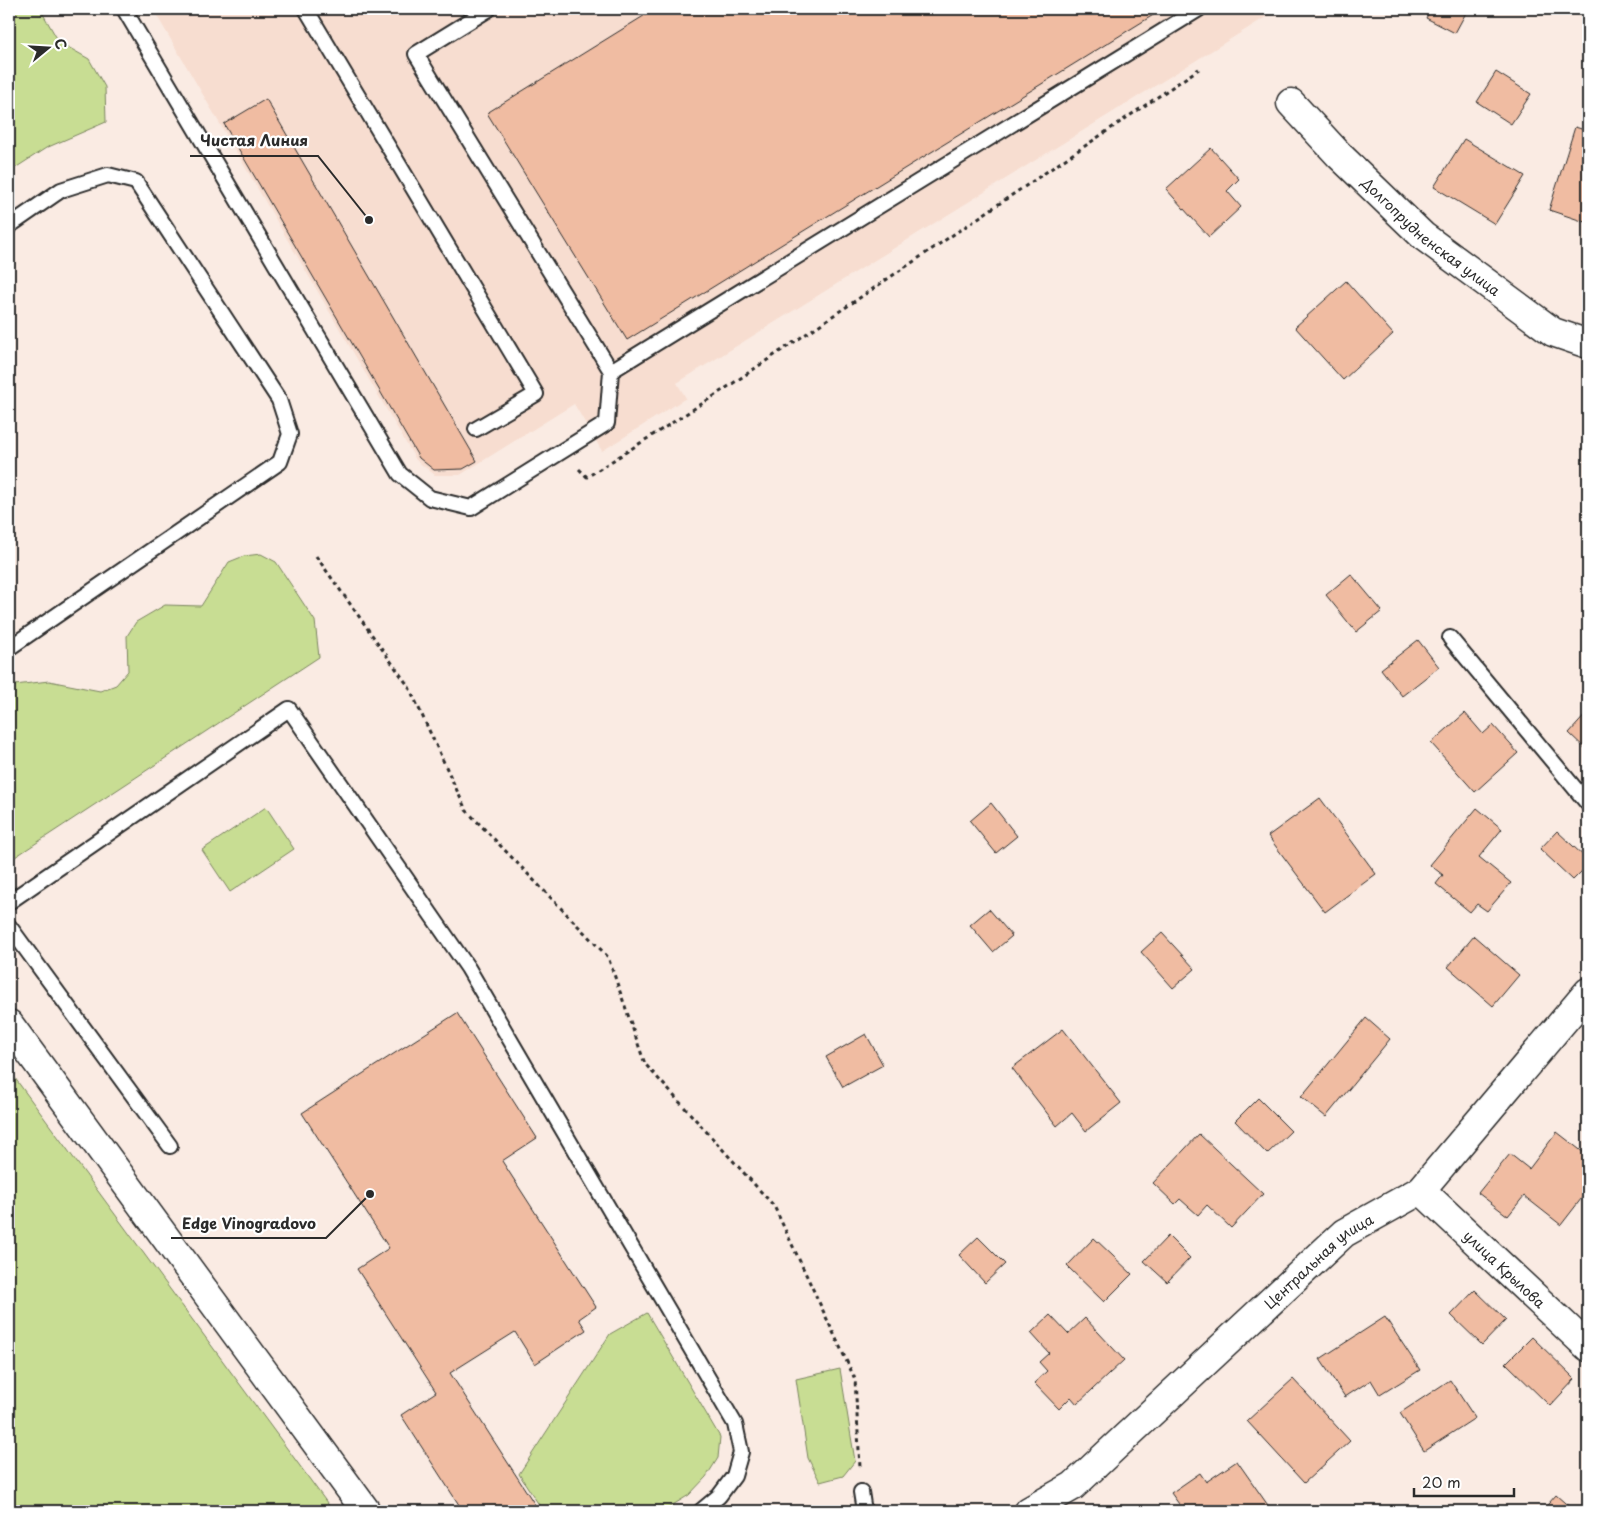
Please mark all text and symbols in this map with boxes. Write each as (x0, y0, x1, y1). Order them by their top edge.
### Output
north arrow (22, 22, 72, 72)
text: С (49, 36, 72, 52)
callout: Чистая Линия (190, 126, 318, 156)
text: Чистая Линия (200, 128, 308, 151)
street label: Долгопрудненская улица (1357, 171, 1505, 301)
callout: Edge Vinogradovo (171, 1208, 326, 1238)
street label: Центральная улица (1259, 1208, 1377, 1313)
text: Edge Vinogradovo (182, 1211, 316, 1234)
street label: улица Крылова (1459, 1225, 1551, 1313)
scale bar (1414, 1465, 1514, 1497)
text: 20 m (1422, 1470, 1461, 1493)

